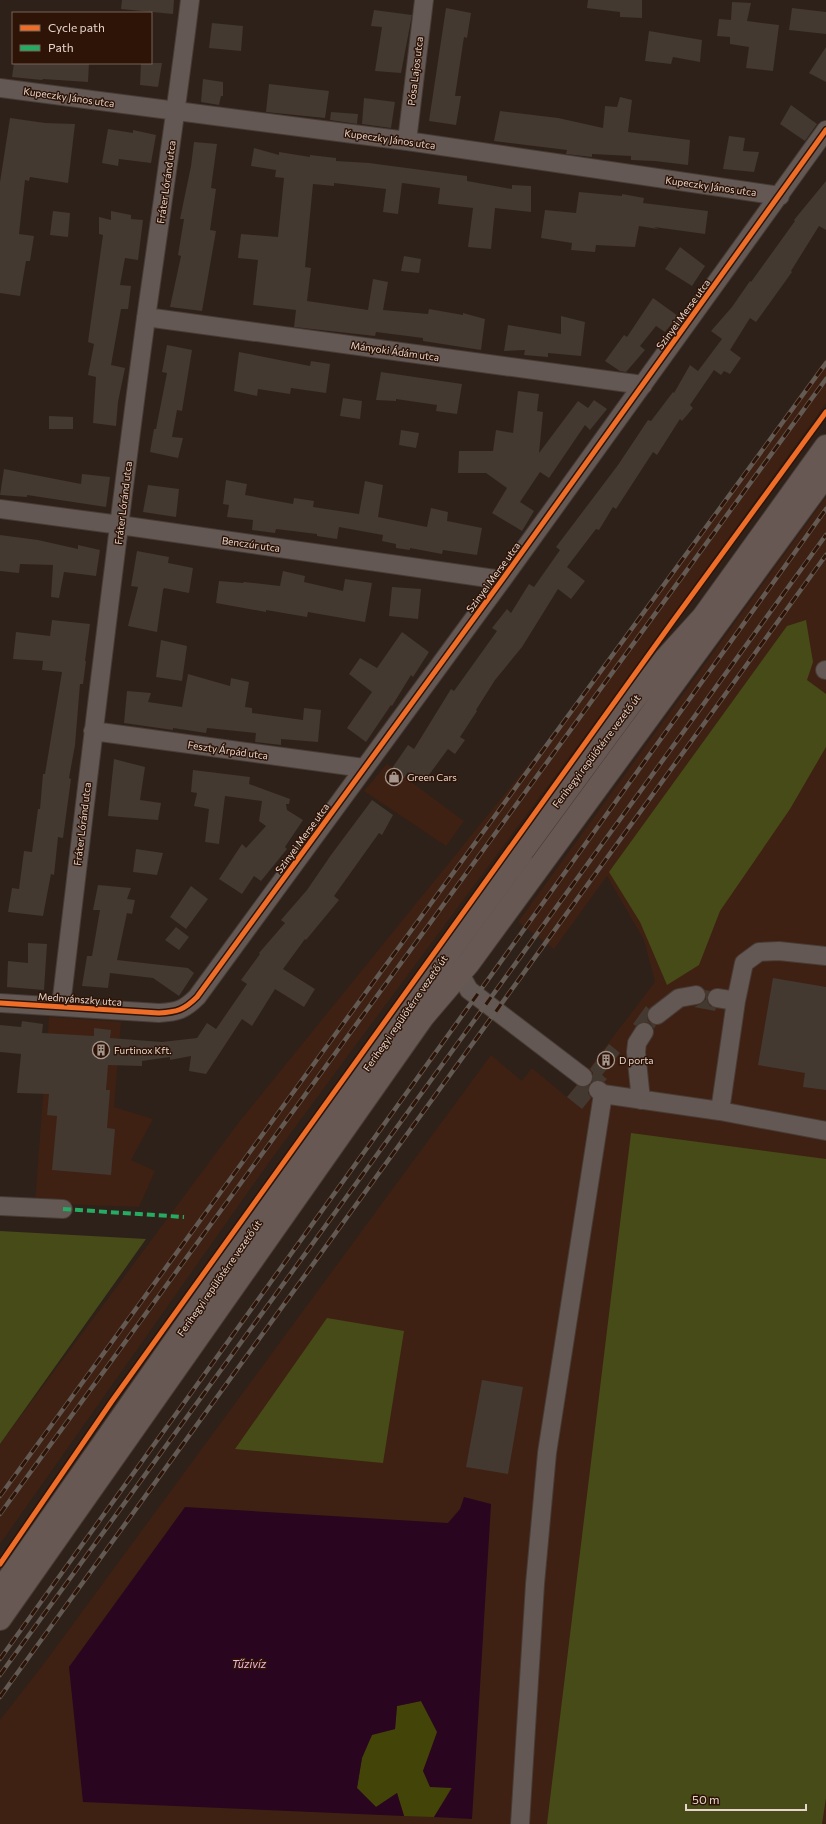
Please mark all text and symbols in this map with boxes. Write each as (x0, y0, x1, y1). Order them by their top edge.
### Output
legend (12, 12, 152, 64)
text: Cycle path (48, 20, 105, 34)
street label: Pósa Lajos utca (405, 36, 425, 106)
text: Path (48, 40, 74, 54)
street label: Kupeczky János utca (23, 85, 115, 109)
street label: Kupeczky János utca (344, 127, 436, 151)
street label: Fráter Lóránd utca (154, 140, 178, 224)
street label: Kupeczky János utca (665, 174, 757, 198)
street label: Szinyei Merse utca (653, 277, 713, 351)
street label: Mányoki Ádám utca (350, 339, 440, 363)
street label: Fráter Lóránd utca (112, 461, 134, 545)
street label: Benczúr utca (221, 534, 281, 554)
street label: Szinyei Merse utca (463, 540, 523, 614)
street label: Ferihegyi repülőtérre vezető út (549, 692, 643, 810)
street label: Feszty Árpád utca (187, 738, 269, 762)
shop icon: Green Cars (384, 767, 404, 787)
place label: Green Cars (407, 771, 457, 783)
street label: Fráter Lóránd utca (71, 782, 93, 866)
street label: Szinyei Merse utca (272, 801, 332, 875)
street label: Ferihegyi repülőtérre vezető út (360, 953, 450, 1073)
street label: Mednyánszky utca (38, 990, 122, 1008)
building icon: Furtinox Kft. (91, 1040, 111, 1060)
place label: Furtinox Kft. (114, 1044, 172, 1056)
building icon: D porta (596, 1050, 616, 1070)
place label: D porta (619, 1054, 654, 1066)
street label: Ferihegyi repülőtérre vezető út (174, 1218, 264, 1338)
water label: Tűzivíz (232, 1657, 267, 1670)
scale bar (686, 1786, 806, 1812)
text: 50 m (692, 1792, 720, 1806)

